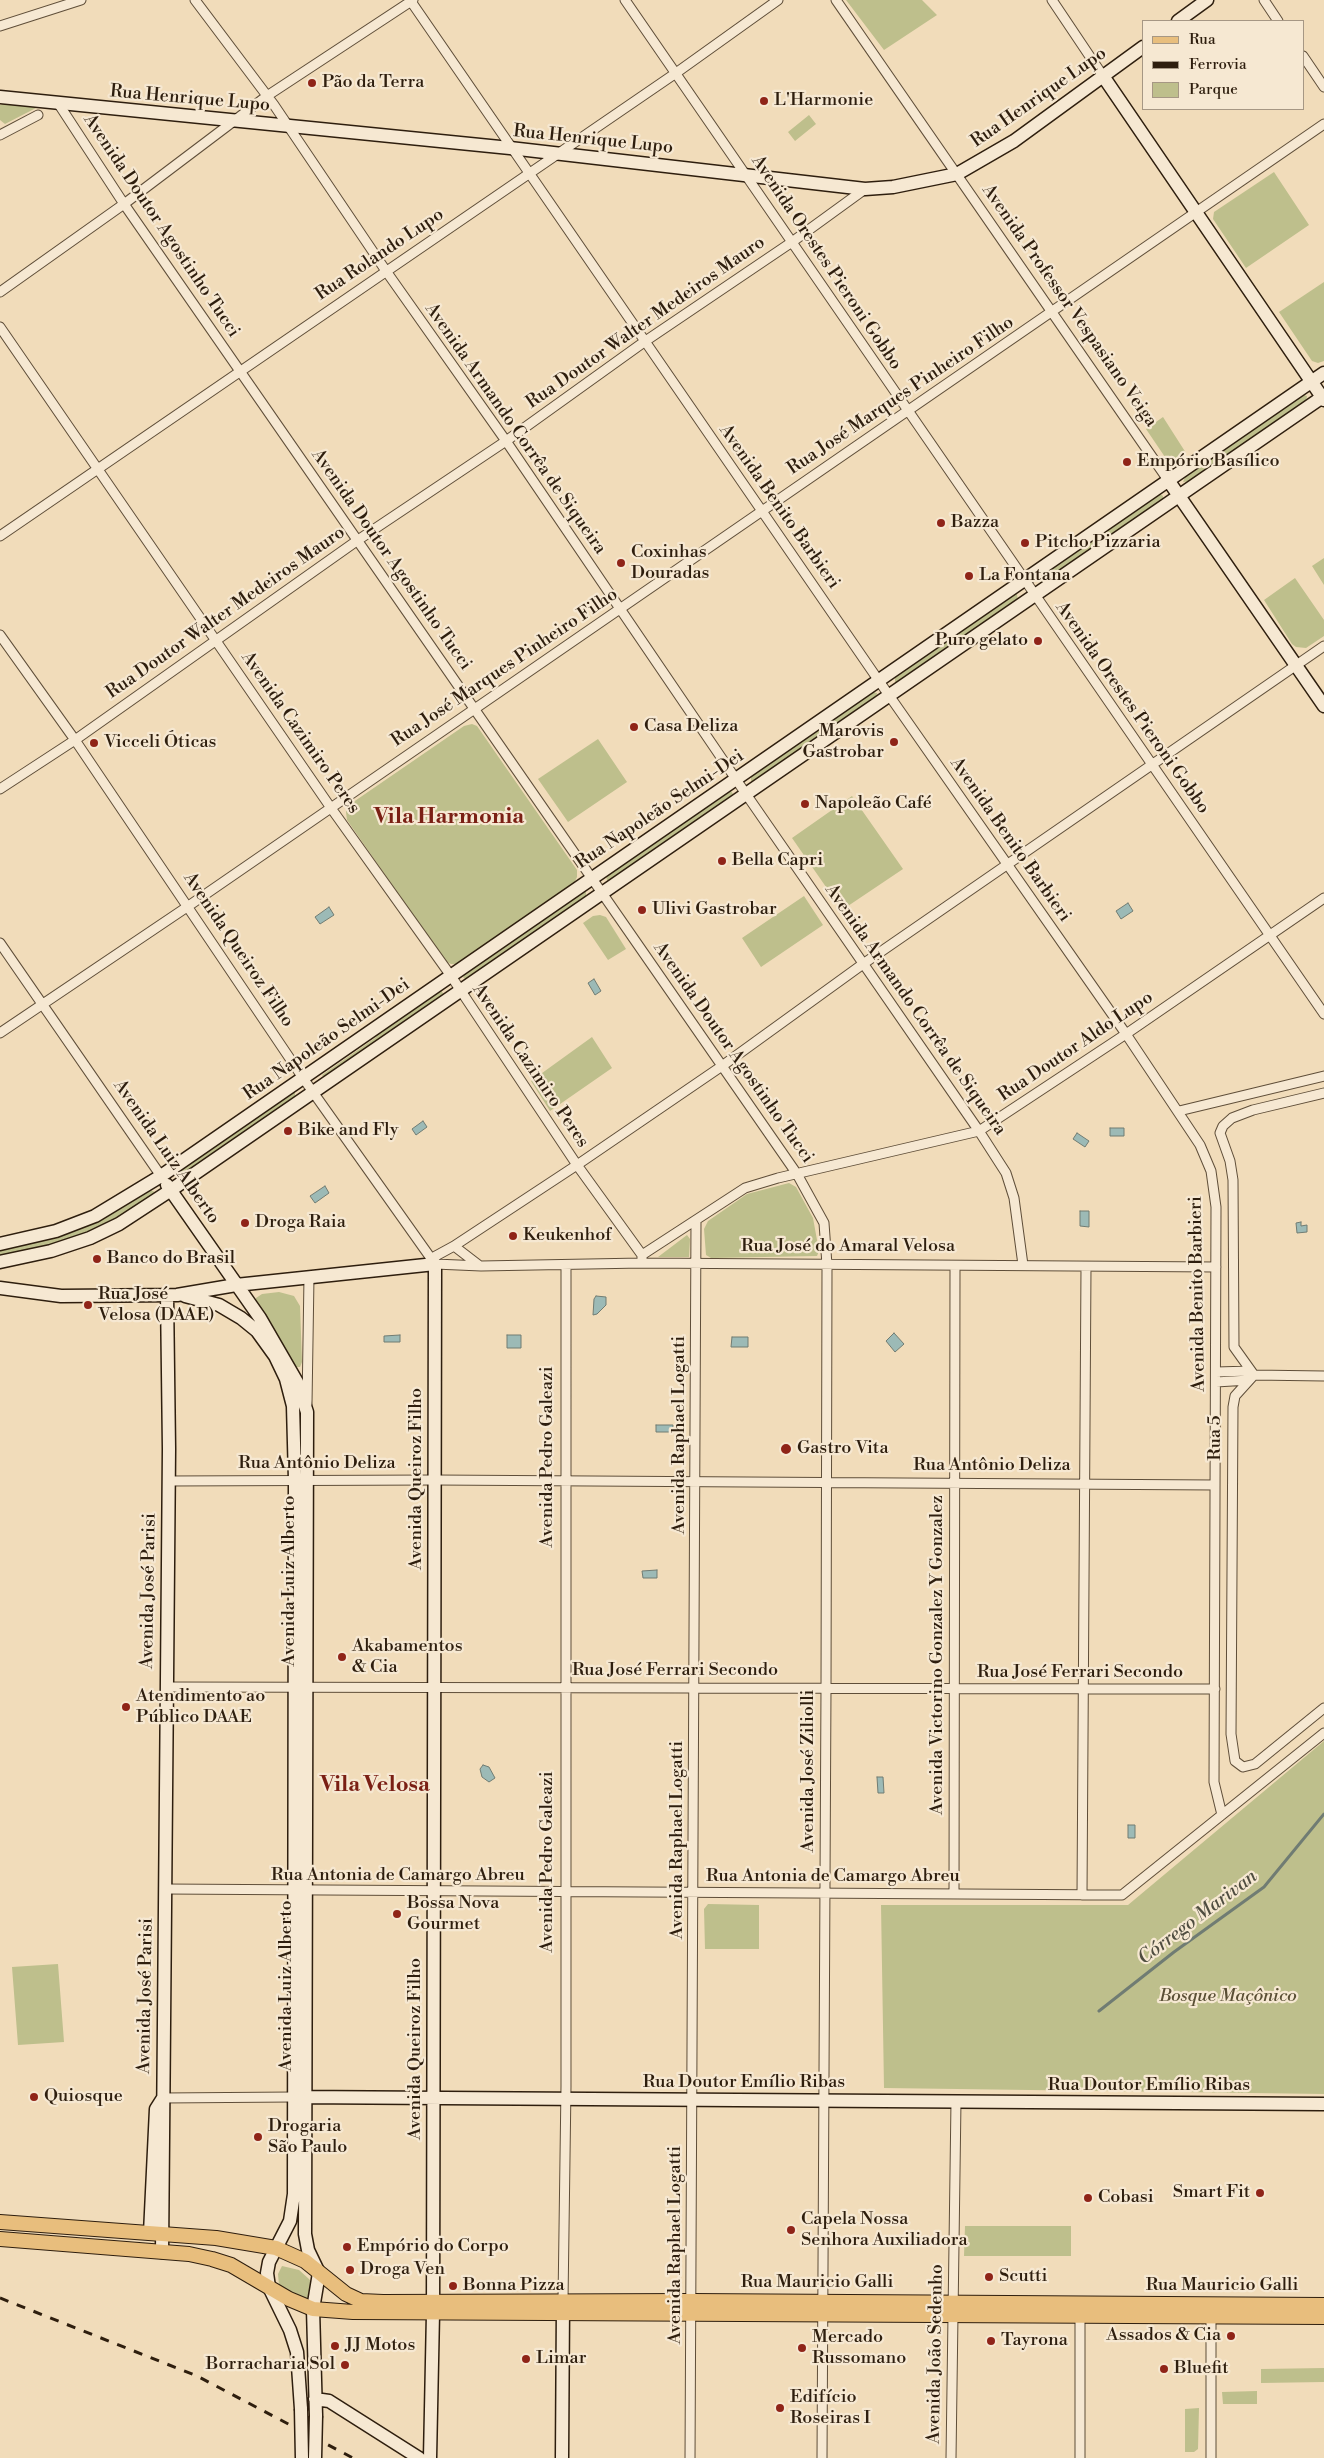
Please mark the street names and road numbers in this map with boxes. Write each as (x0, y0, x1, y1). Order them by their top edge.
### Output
street label: Rua Henrique Lupo (967, 43, 1111, 153)
street label: Rua Henrique Lupo (109, 81, 271, 117)
street label: Avenida Doutor Agostinho Tucci (78, 110, 244, 342)
street label: Rua Henrique Lupo (512, 121, 674, 159)
street label: Avenida Orestes Pieroni Gobbo (746, 152, 906, 374)
street label: Avenida Professor Vespasiano Veiga (977, 180, 1161, 432)
street label: Rua Rolando Lupo (312, 204, 448, 306)
street label: Rua Doutor Walter Medeiros Mauro (522, 232, 770, 414)
street label: Avenida Armando Corrêa de Siqueira (420, 299, 610, 559)
street label: Rua José Marques Pinheiro Filho (784, 312, 1018, 480)
street label: Avenida Benito Barbieri (714, 421, 844, 593)
street label: Avenida Doutor Agostinho Tucci (306, 445, 476, 675)
street label: Rua Doutor Walter Medeiros Mauro (102, 522, 350, 704)
street label: Rua José Marques Pinheiro Filho (388, 584, 622, 752)
street label: Avenida Orestes Pieroni Gobbo (1050, 598, 1214, 818)
street label: Avenida Cazimiro Peres (236, 648, 364, 818)
street label: Rua Napoleão Selmi-Dei (572, 746, 748, 874)
street label: Avenida Benito Barbieri (945, 754, 1075, 926)
street label: Avenida Queiroz Filho (178, 868, 298, 1032)
street label: Avenida Armando Corrêa de Siqueira (820, 880, 1010, 1140)
street label: Avenida Doutor Agostinho Tucci (648, 938, 818, 1168)
street label: Rua Napoleão Selmi-Dei (240, 974, 414, 1106)
street label: Avenida Cazimiro Peres (467, 980, 593, 1152)
street label: Rua Doutor Aldo Lupo (994, 987, 1158, 1107)
street label: Avenida Luiz Alberto (108, 1076, 224, 1228)
street label: Avenida Benito Barbieri (1185, 1196, 1211, 1392)
street label: Rua José do Amaral Velosa (741, 1236, 955, 1258)
street label: Avenida Raphael Logatti (669, 1336, 691, 1534)
street label: Avenida Pedro Galeazi (537, 1366, 559, 1548)
street label: Avenida Queiroz Filho (406, 1388, 428, 1570)
street label: Rua 5 (1205, 1415, 1227, 1461)
street label: Rua Antônio Deliza (238, 1453, 396, 1475)
street label: Rua Antônio Deliza (913, 1455, 1071, 1477)
street label: Avenida Victorino Gonzalez Y Gonzalez (927, 1495, 949, 1815)
street label: Avenida Luiz Alberto (279, 1496, 301, 1666)
street label: Avenida José Parisi (137, 1513, 161, 1669)
street label: Rua José Ferrari Secondo (572, 1660, 778, 1682)
street label: Rua José Ferrari Secondo (977, 1662, 1183, 1684)
street label: Avenida José Ziliolli (798, 1689, 820, 1853)
street label: Avenida Raphael Logatti (667, 1741, 689, 1939)
street label: Avenida Pedro Galeazi (537, 1771, 559, 1953)
street label: Rua Antonia de Camargo Abreu (271, 1865, 525, 1887)
street label: Rua Antonia de Camargo Abreu (706, 1866, 960, 1888)
street label: Avenida Luiz Alberto (276, 1901, 298, 2071)
street label: Avenida José Parisi (134, 1918, 158, 2074)
street label: Avenida Queiroz Filho (405, 1958, 427, 2140)
street label: Rua Doutor Emílio Ribas (643, 2072, 845, 2094)
street label: Rua Doutor Emílio Ribas (1048, 2075, 1250, 2097)
street label: Avenida Raphael Logatti (665, 2146, 687, 2344)
street label: Avenida João Sedenho (924, 2264, 948, 2444)
street label: Rua Mauricio Galli (741, 2272, 893, 2294)
street label: Rua Mauricio Galli (1146, 2275, 1298, 2297)

